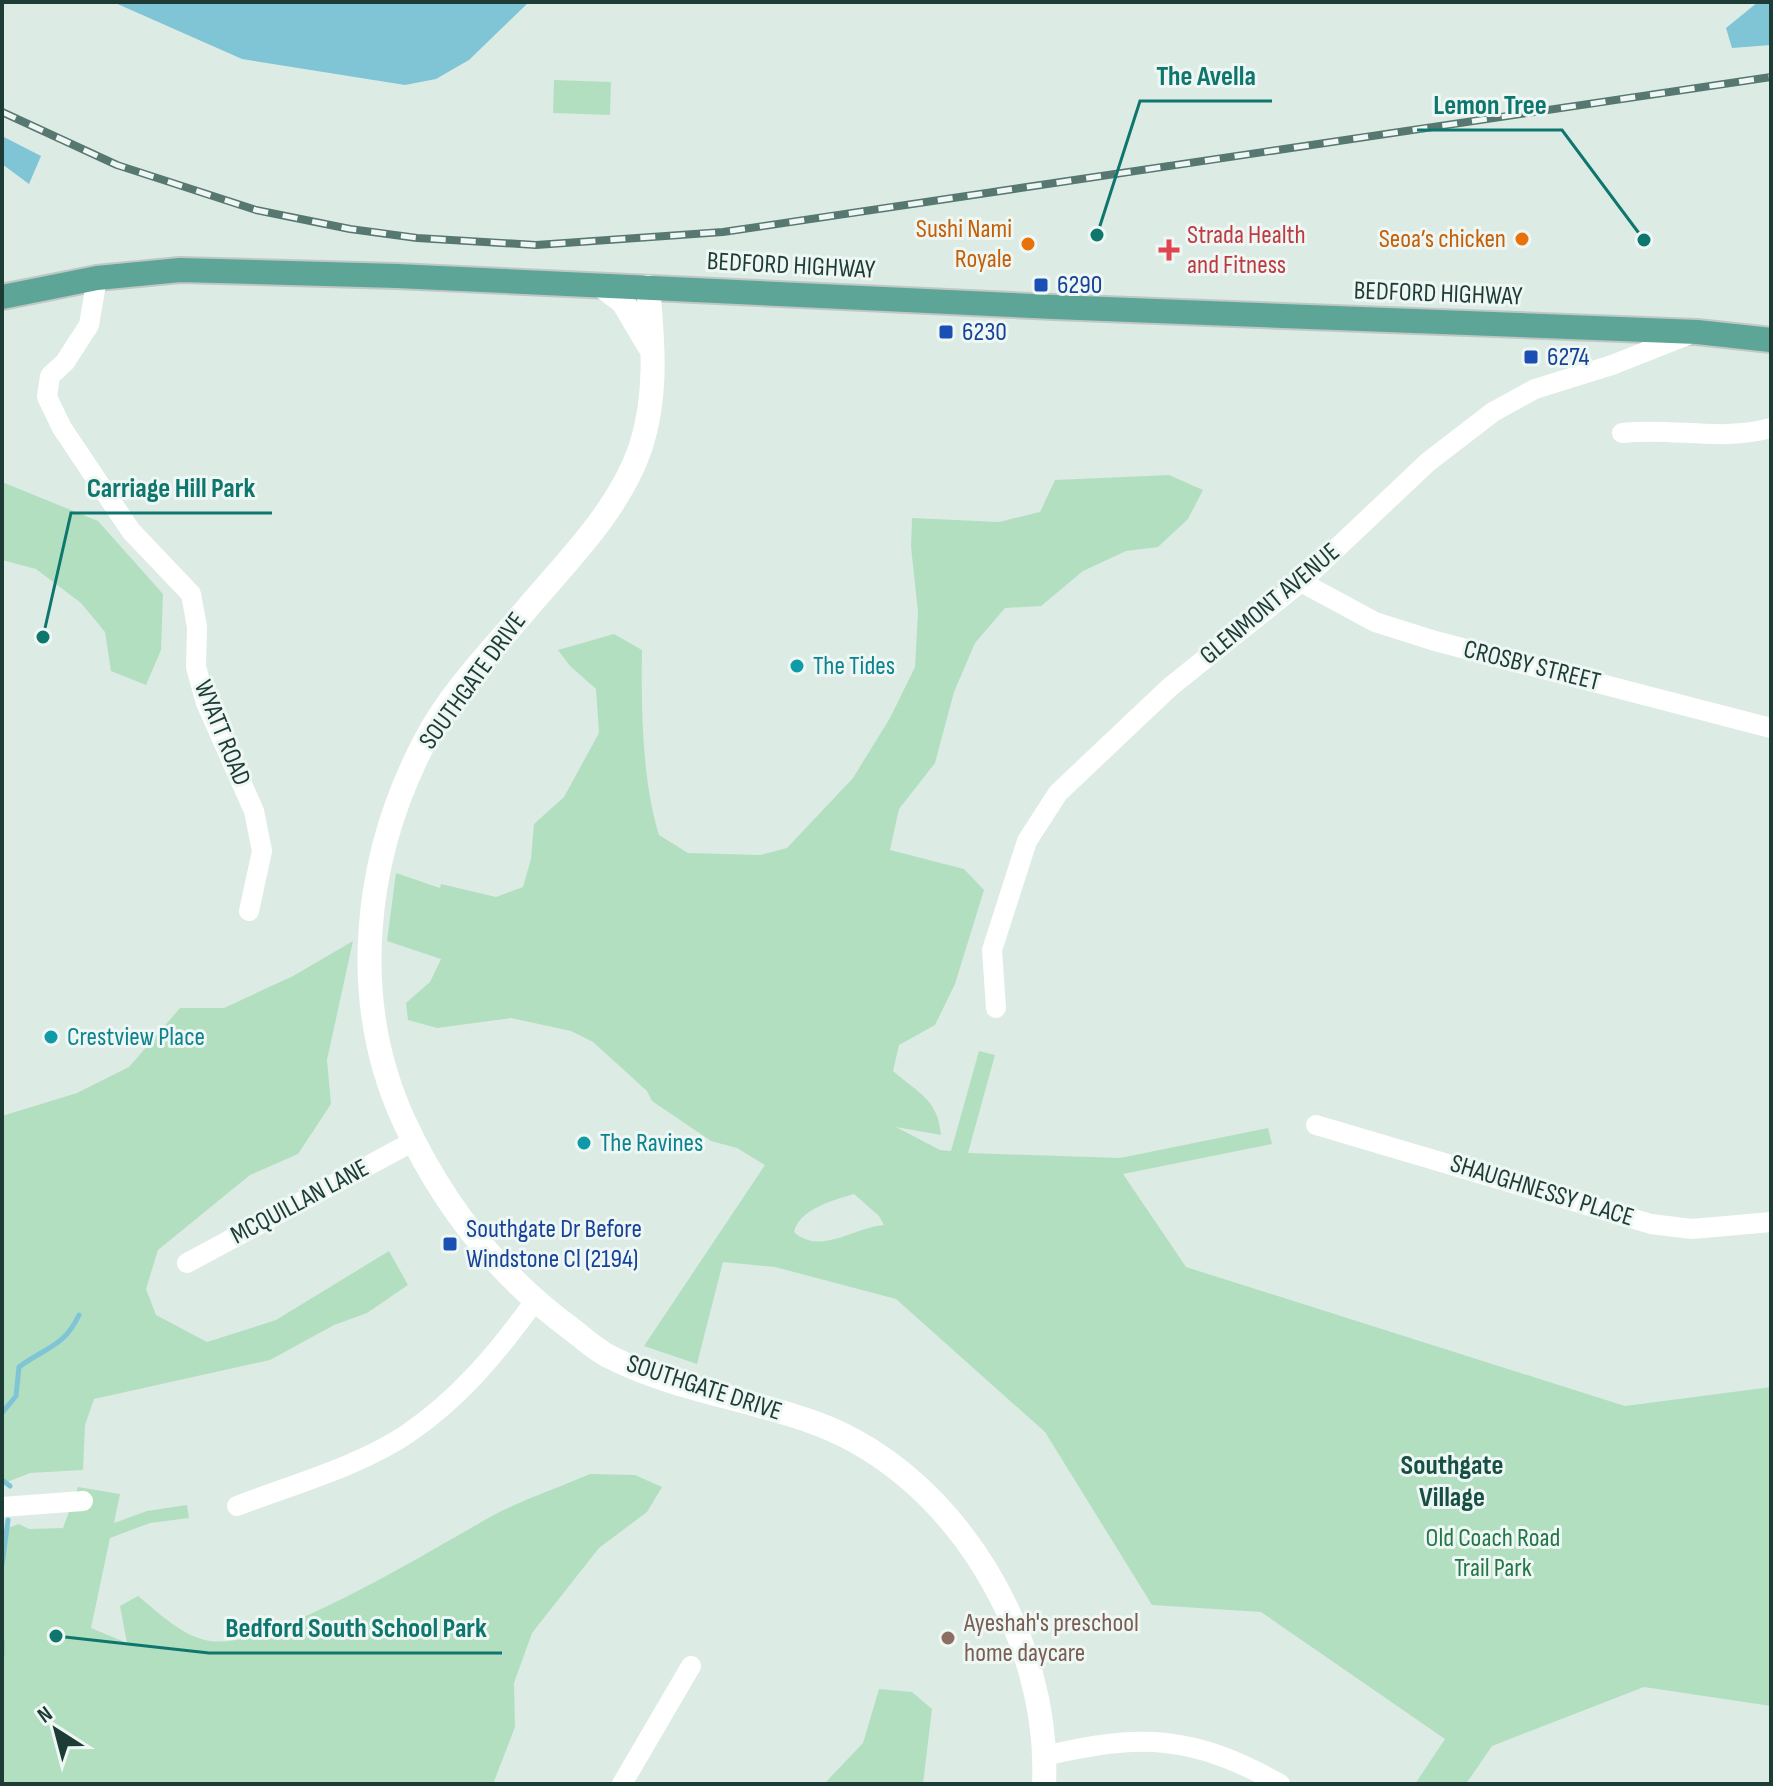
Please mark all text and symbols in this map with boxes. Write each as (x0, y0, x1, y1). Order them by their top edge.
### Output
callout: The Avella (1140, 49, 1272, 101)
text: The Avella (1156, 60, 1256, 93)
callout: Lemon Tree (1417, 78, 1562, 130)
text: Lemon Tree (1433, 89, 1547, 122)
place label: Sushi Nami Royale (916, 214, 1012, 275)
place label: Strada Health and Fitness (1187, 220, 1306, 281)
place label: Seoa’s chicken (1379, 224, 1506, 255)
marker: Seoa’s chicken (1513, 230, 1531, 248)
marker: Sushi Nami Royale (1019, 235, 1037, 253)
marker: Strada Health and Fitness (1158, 239, 1180, 261)
street label: BEDFORD HIGHWAY (706, 246, 876, 286)
place label: 6290 (1057, 270, 1102, 301)
marker: 6290 (1032, 276, 1050, 294)
street label: BEDFORD HIGHWAY (1353, 276, 1523, 312)
place label: 6230 (962, 317, 1007, 348)
marker: 6230 (937, 323, 955, 341)
place label: 6274 (1547, 342, 1589, 373)
marker: 6274 (1522, 348, 1540, 366)
callout: Carriage Hill Park (71, 461, 272, 513)
text: Carriage Hill Park (87, 472, 255, 505)
street label: GLENMONT AVENUE (1194, 537, 1346, 671)
street label: SOUTHGATE DRIVE (413, 607, 533, 755)
street label: CROSBY STREET (1460, 634, 1604, 698)
place label: The Tides (813, 651, 895, 682)
marker: The Tides (788, 657, 806, 675)
street label: WYATT ROAD (187, 676, 257, 790)
place label: Crestview Place (67, 1022, 205, 1053)
marker: Crestview Place (42, 1028, 60, 1046)
place label: The Ravines (600, 1128, 703, 1159)
marker: The Ravines (575, 1134, 593, 1152)
street label: SHAUGHNESSY PLACE (1447, 1148, 1637, 1234)
street label: MCQUILLAN LANE (226, 1153, 374, 1251)
place label: Southgate Dr Before Windstone Cl (2194) (466, 1214, 642, 1275)
marker: Southgate Dr Before Windstone Cl (2194) (441, 1235, 459, 1253)
street label: SOUTHGATE DRIVE (622, 1348, 786, 1428)
district label: Southgate Village (1401, 1449, 1503, 1514)
park label: Old Coach Road Trail Park (1426, 1523, 1560, 1584)
callout: Bedford South School Park (209, 1601, 502, 1653)
place label: Ayeshah's preschool home daycare (963, 1608, 1139, 1669)
text: Bedford South School Park (225, 1612, 487, 1645)
marker: Ayeshah's preschool home daycare (939, 1629, 957, 1647)
north arrow (16, 1690, 96, 1770)
text: N (32, 1701, 58, 1729)

